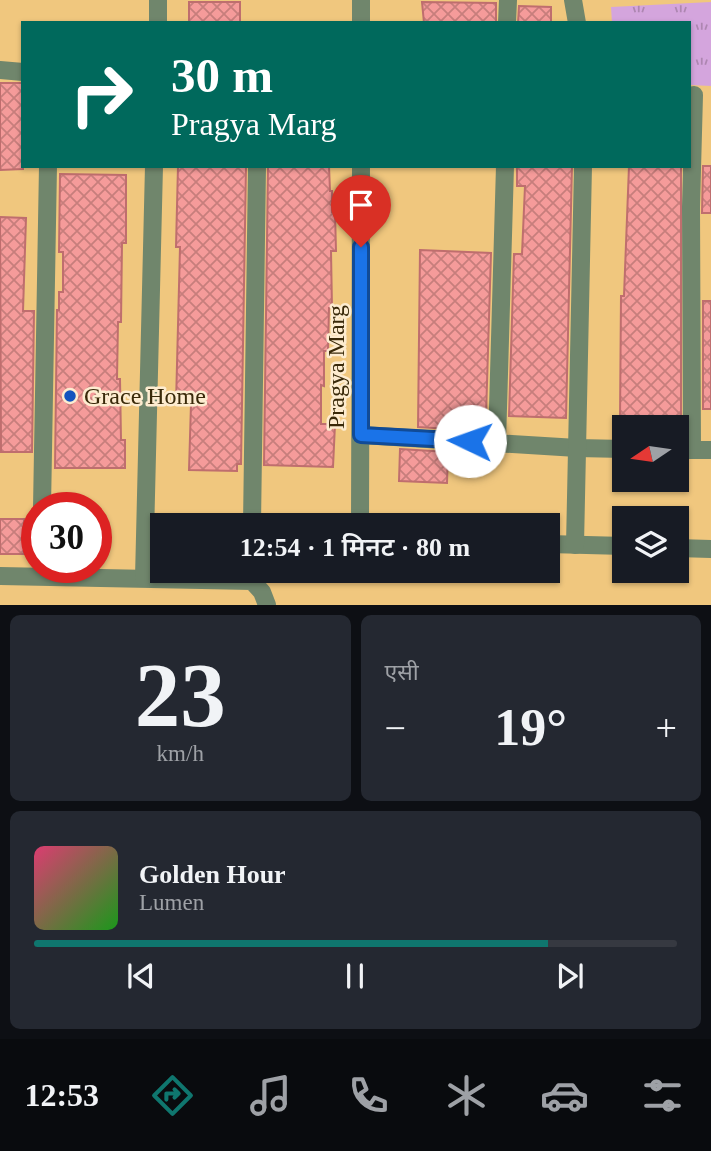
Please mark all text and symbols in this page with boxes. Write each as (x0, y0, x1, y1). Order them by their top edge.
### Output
text: 30 m (171, 48, 273, 103)
icon: right (56, 49, 147, 140)
text: Pragya Marg (171, 106, 337, 142)
pin (331, 175, 391, 247)
icon: arrive (342, 186, 380, 224)
street label: Pragya Marg (323, 305, 349, 429)
place label: Grace Home (84, 383, 206, 409)
marker: Grace Home (62, 388, 78, 404)
position arrow (433, 404, 507, 478)
north arrow (612, 415, 690, 492)
map controls (612, 415, 689, 583)
speed limit sign: 30 (21, 492, 112, 583)
button: layers (612, 506, 689, 583)
text: 12:54 · 1 मिनट · 80 m (240, 533, 470, 562)
text: 23 (135, 645, 226, 746)
text: एसी (385, 660, 419, 685)
text: 19° (494, 699, 567, 756)
text: − (385, 707, 406, 749)
text: + (656, 707, 677, 749)
text: km/h (157, 741, 204, 766)
text: Golden Hour (139, 860, 286, 889)
text: Lumen (139, 890, 204, 915)
icon: previous (122, 957, 160, 995)
icon: pause (336, 957, 374, 995)
icon: next (551, 957, 589, 995)
icon: directions (148, 1071, 197, 1120)
icon: music (246, 1071, 295, 1120)
icon: phone (344, 1071, 393, 1120)
icon: climate (442, 1071, 491, 1120)
icon: car (540, 1071, 589, 1120)
icon: filters (638, 1071, 687, 1120)
text: 12:53 (24, 1077, 99, 1113)

